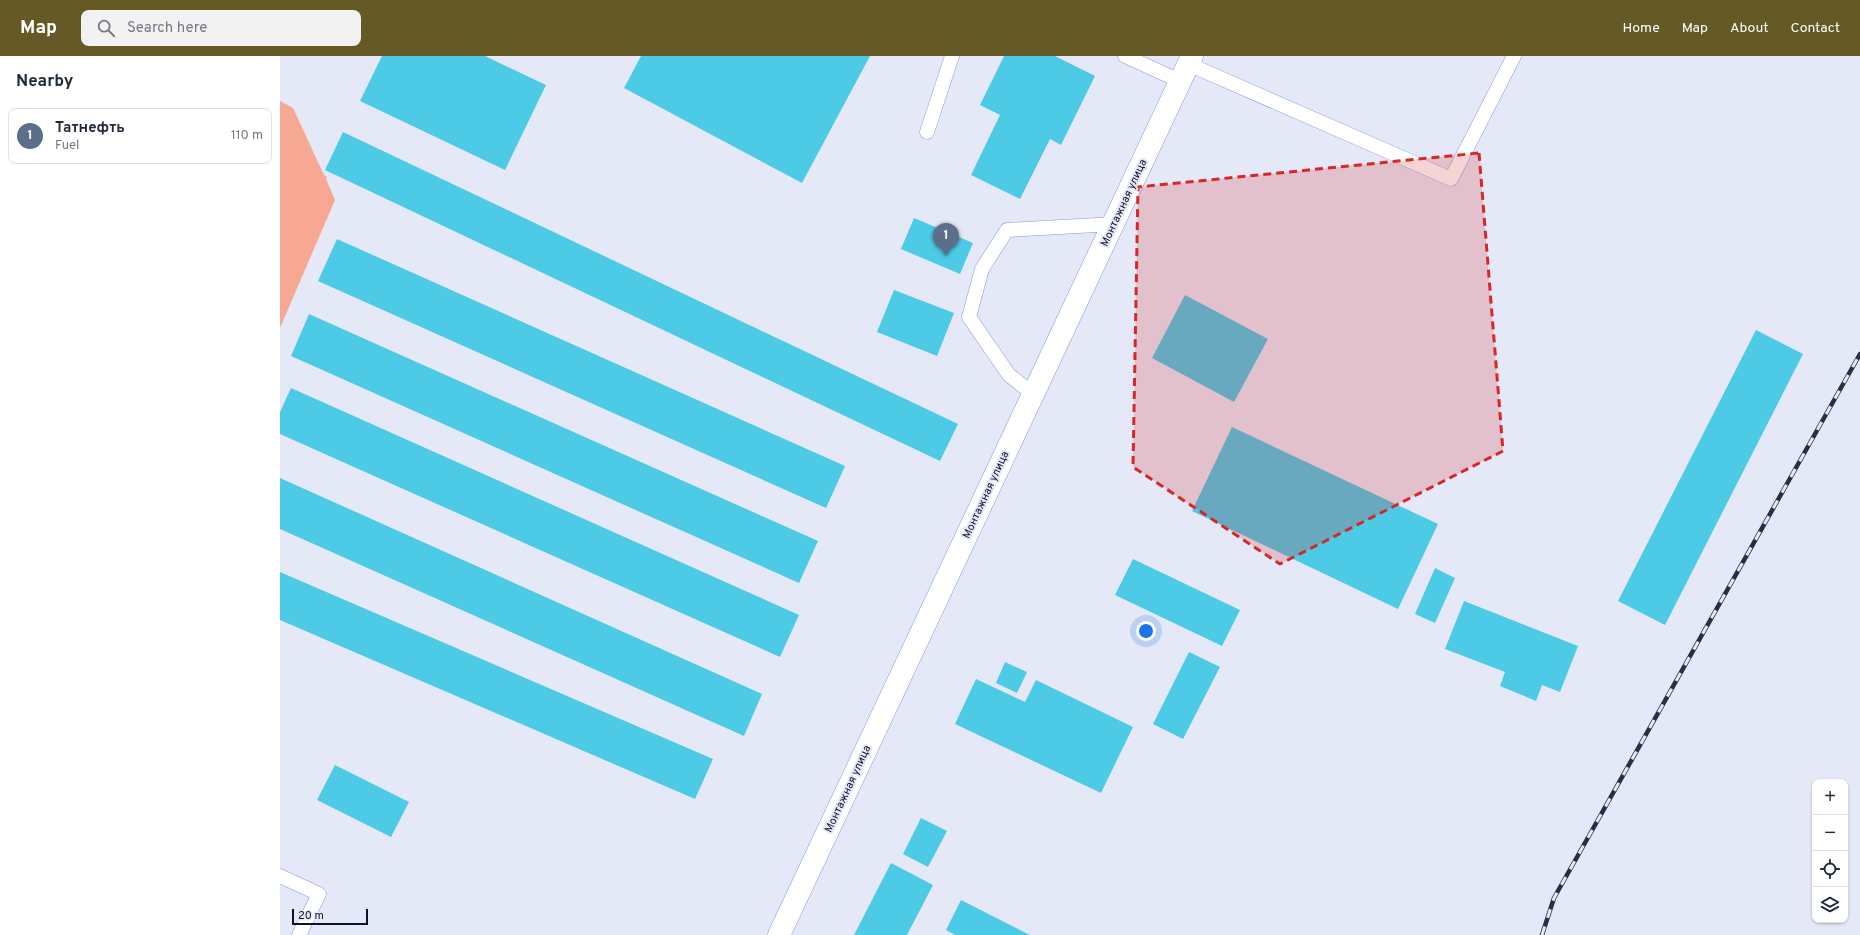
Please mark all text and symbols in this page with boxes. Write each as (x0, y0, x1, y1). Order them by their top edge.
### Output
search box (81, 10, 361, 46)
text: Map (20, 16, 57, 40)
icon: search (95, 17, 117, 39)
text: Search here (127, 19, 207, 38)
text: Home (1623, 20, 1660, 37)
text: Map (1682, 20, 1708, 37)
text: About (1730, 20, 1769, 37)
text: Contact (1791, 20, 1840, 37)
text: Nearby (16, 71, 73, 93)
text: Татнефть (55, 119, 125, 138)
text: 1 (27, 128, 33, 144)
text: 110 m (231, 128, 263, 144)
text: Fuel (55, 138, 80, 154)
street label: Монтажная улица (1098, 157, 1150, 249)
pin: 1 (933, 223, 959, 256)
street label: Монтажная улица (960, 449, 1012, 541)
your location (1136, 621, 1156, 641)
street label: Монтажная улица (822, 743, 874, 835)
map controls (1812, 779, 1848, 923)
button: + (1812, 779, 1848, 815)
button: − (1812, 815, 1848, 851)
button: locate (1812, 851, 1848, 887)
button: layers (1812, 887, 1848, 923)
scale bar (292, 907, 368, 926)
text: 20 m (298, 909, 324, 923)

